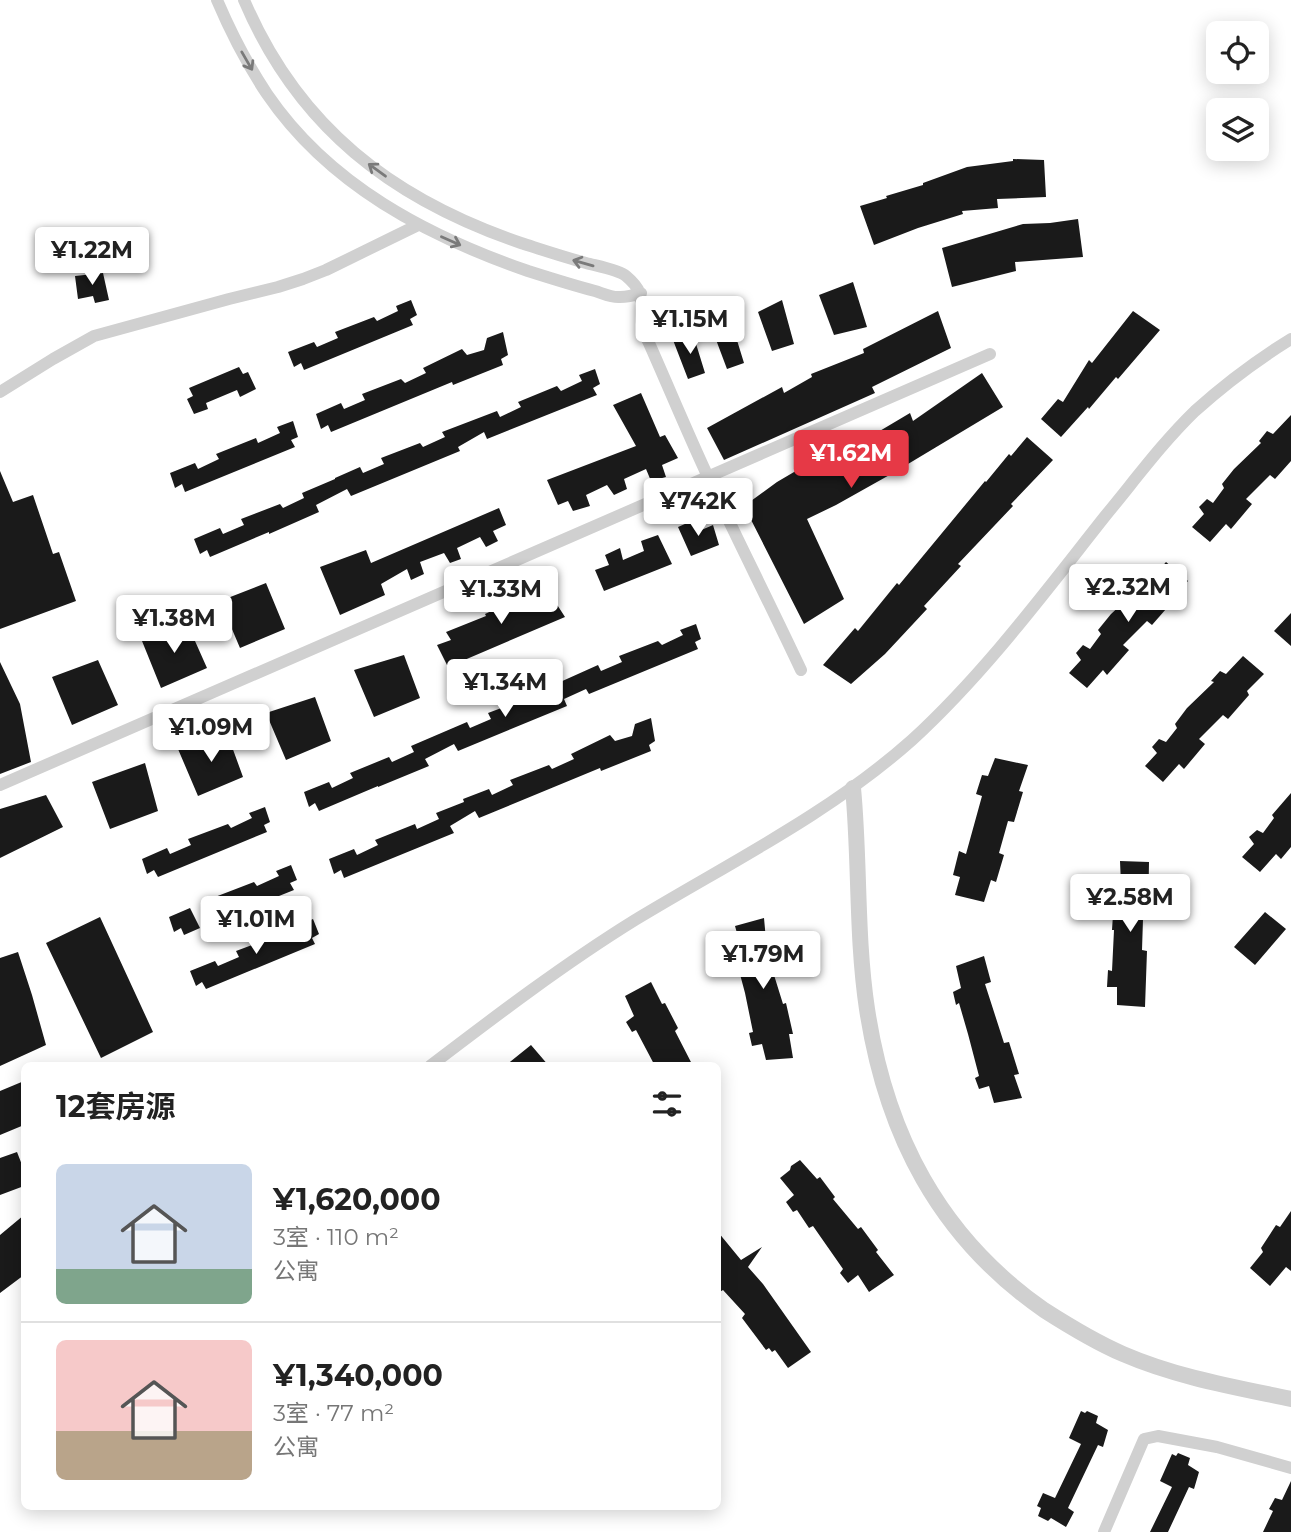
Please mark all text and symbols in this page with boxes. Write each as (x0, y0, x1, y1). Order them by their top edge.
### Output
map controls (1206, 21, 1269, 161)
button: locate (1206, 21, 1269, 84)
one-way arrow (240, 51, 254, 71)
button: layers (1206, 98, 1269, 161)
one-way arrow (368, 163, 387, 178)
pin: ¥1.22M (35, 228, 149, 287)
one-way arrow (440, 235, 461, 248)
text: ¥1.22M (51, 236, 133, 264)
one-way arrow (573, 255, 595, 268)
pin: ¥1.15M (633, 296, 747, 356)
text: ¥1.15M (652, 305, 728, 333)
pin: ¥1.62M (794, 430, 908, 490)
text: ¥1.62M (810, 439, 892, 467)
pin: ¥742K (649, 478, 747, 538)
text: ¥742K (660, 487, 736, 515)
pin: ¥2.32M (1071, 564, 1185, 624)
pin: ¥1.33M (444, 566, 558, 626)
text: ¥2.32M (1085, 573, 1171, 601)
text: ¥1.33M (460, 575, 542, 603)
pin: ¥1.38M (117, 596, 231, 655)
text: ¥1.38M (132, 604, 216, 632)
pin: ¥1.34M (448, 660, 562, 719)
text: ¥1.34M (463, 668, 547, 696)
pin: ¥1.09M (154, 704, 268, 764)
text: ¥1.09M (169, 713, 253, 741)
pin: ¥2.58M (1073, 874, 1187, 934)
text: ¥2.58M (1086, 883, 1174, 911)
pin: ¥1.01M (199, 897, 313, 956)
text: ¥1.01M (217, 905, 295, 933)
pin: ¥1.79M (706, 932, 820, 991)
text: ¥1.79M (721, 940, 805, 968)
icon: filters (648, 1085, 686, 1123)
text: 12套房源 (56, 1088, 175, 1125)
text: ¥1,620,000 (273, 1181, 441, 1218)
icon: home (112, 1192, 196, 1276)
text: 3室 · 110 m² (273, 1223, 399, 1251)
text: 公寓 (273, 1257, 319, 1285)
text: ¥1,340,000 (273, 1357, 443, 1394)
icon: home (112, 1368, 196, 1452)
text: 3室 · 77 m² (273, 1399, 394, 1427)
text: 公寓 (273, 1433, 319, 1461)

